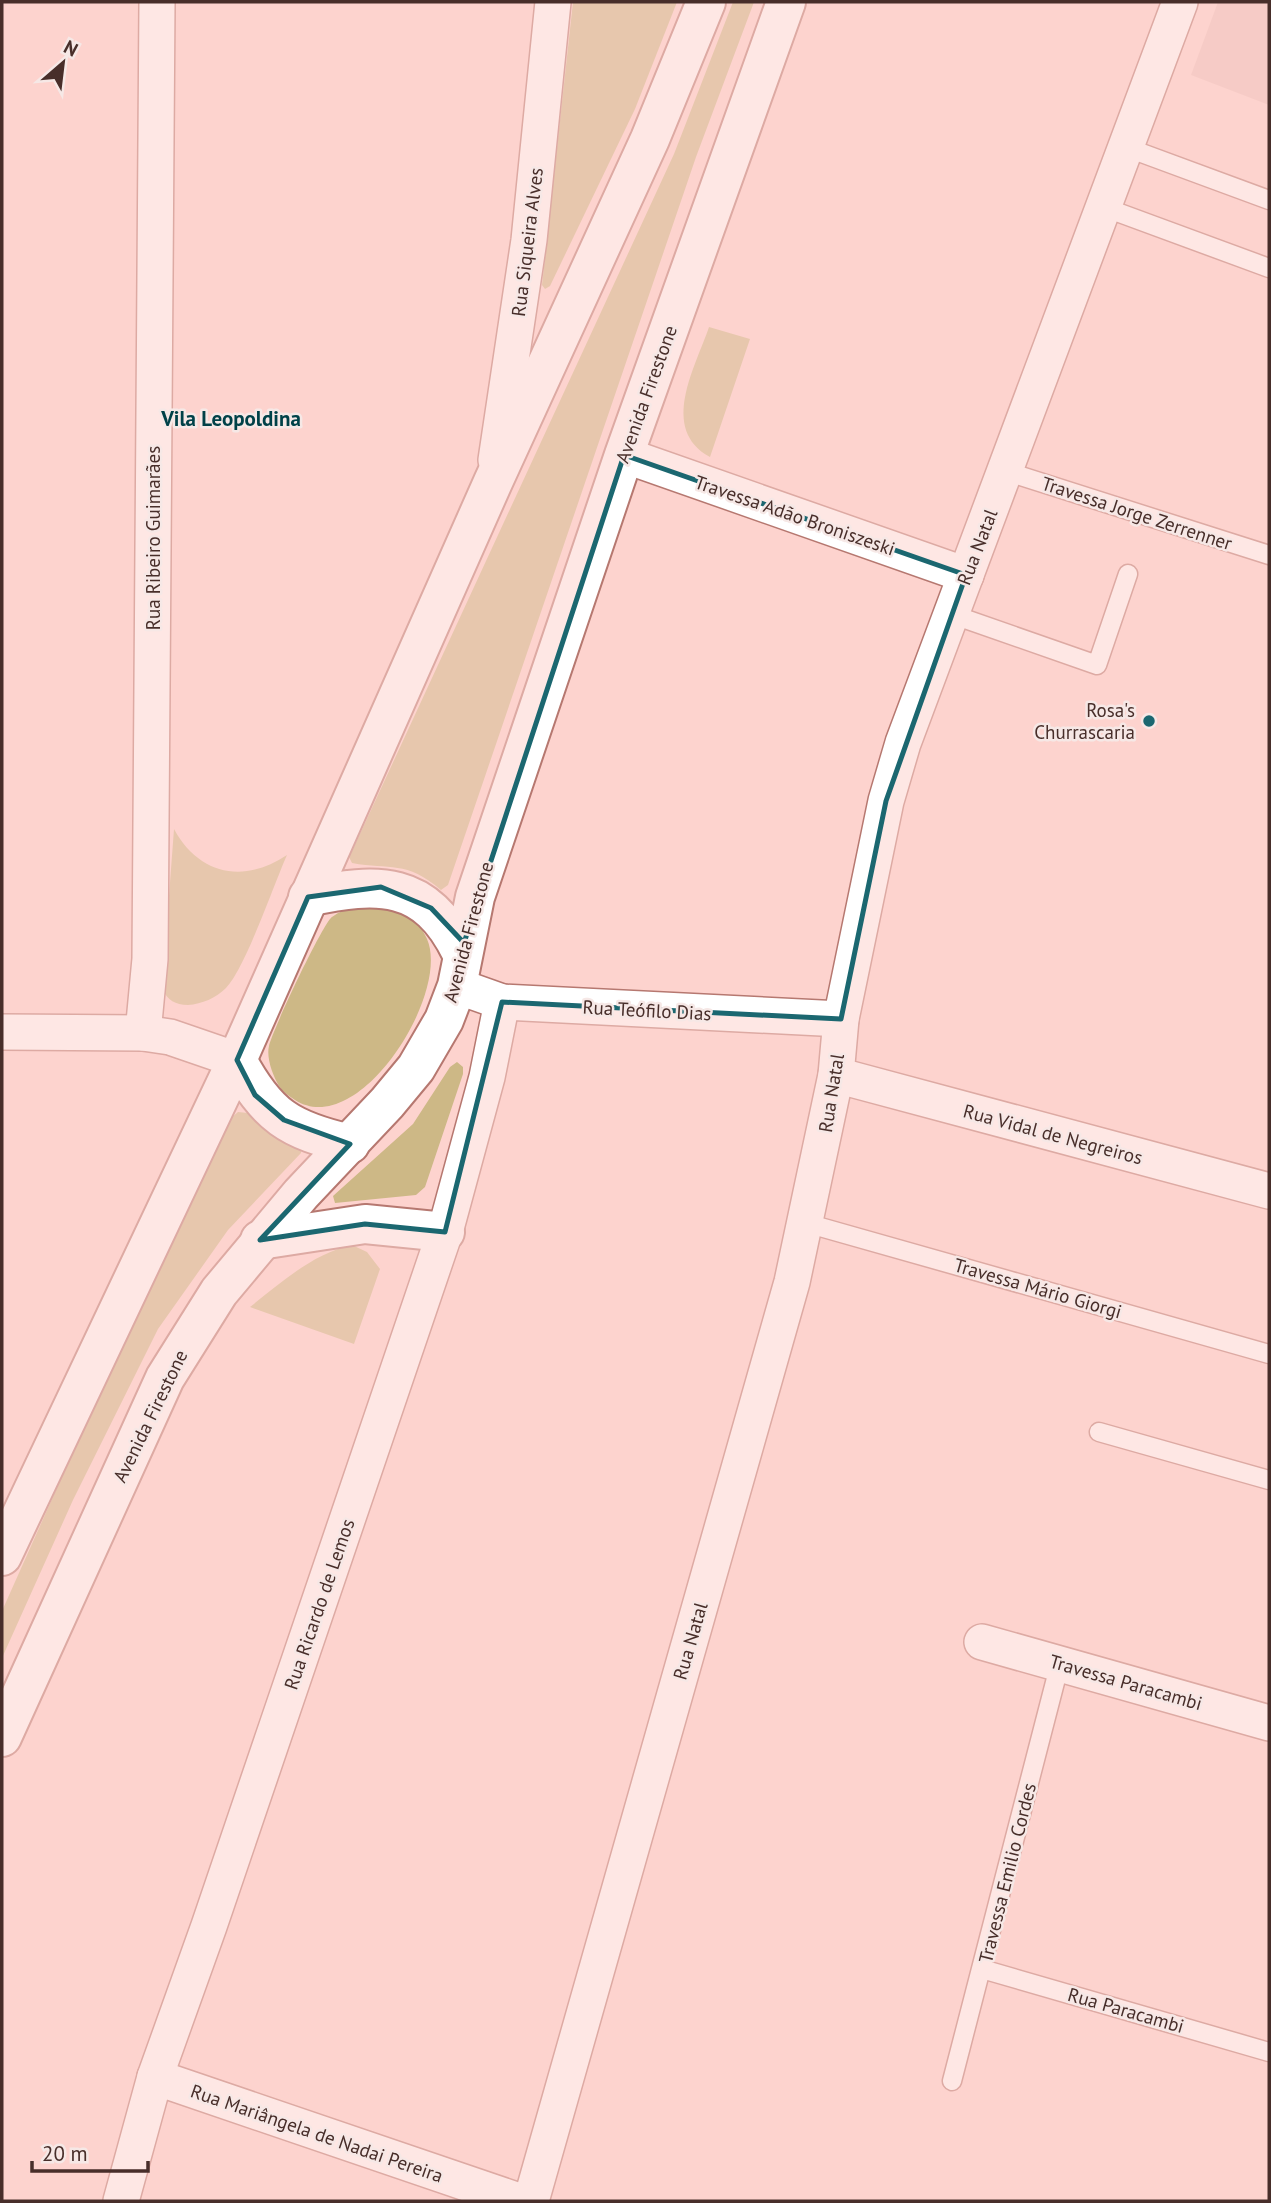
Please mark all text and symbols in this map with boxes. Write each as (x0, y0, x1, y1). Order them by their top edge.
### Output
north arrow (28, 28, 98, 98)
text: N (60, 34, 82, 62)
street label: Rua Siqueira Alves (506, 166, 548, 318)
street label: Avenida Firestone (610, 322, 682, 466)
district label: Vila Leopoldina (160, 405, 301, 432)
street label: Rua Ribeiro Guimarães (141, 446, 165, 630)
street label: Travessa Adão Broniszeski (692, 469, 898, 561)
street label: Travessa Jorge Zerrenner (1039, 471, 1236, 555)
street label: Rua Natal (952, 505, 1003, 588)
place label: Rosa's Churrascaria (1034, 698, 1135, 744)
marker: Rosa's Churrascaria (1141, 713, 1157, 729)
street label: Avenida Firestone (438, 859, 498, 1005)
street label: Rua Teófilo Dias (582, 995, 712, 1025)
street label: Rua Natal (813, 1051, 849, 1134)
street label: Rua Vidal de Negreiros (961, 1099, 1145, 1169)
street label: Travessa Mário Giorgi (951, 1253, 1125, 1323)
street label: Avenida Firestone (107, 1346, 193, 1486)
street label: Rua Ricardo de Lemos (278, 1515, 360, 1693)
street label: Rua Natal (668, 1599, 713, 1683)
street label: Travessa Paracambi (1047, 1649, 1205, 1715)
street label: Travessa Emilio Cordes (973, 1780, 1041, 1966)
street label: Rua Paracambi (1065, 1982, 1187, 2038)
street label: Rua Mariângela de Nadai Pereira (188, 2078, 446, 2188)
scale bar (32, 2130, 147, 2174)
text: 20 m (42, 2140, 88, 2167)

